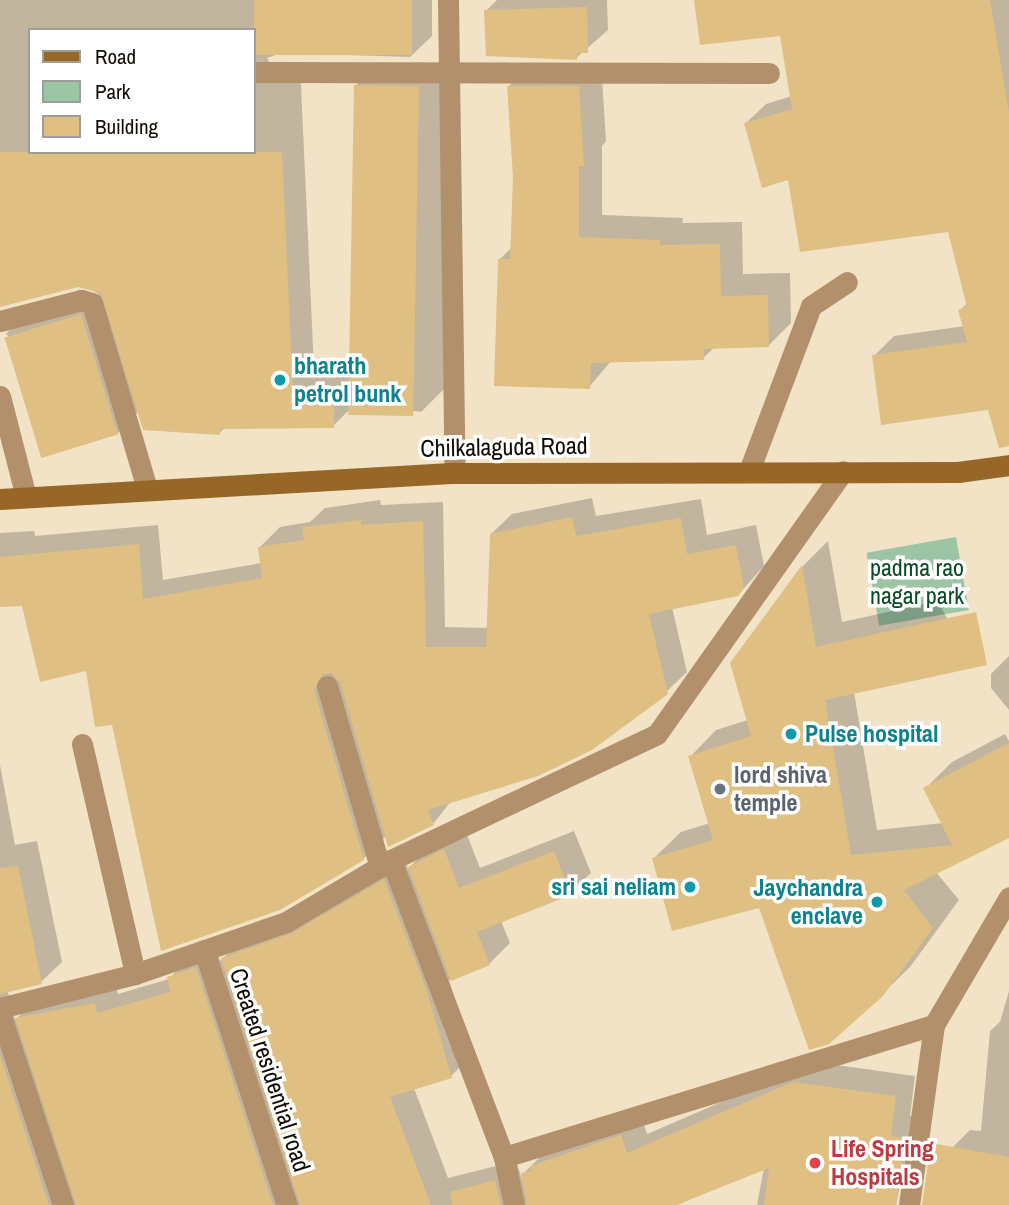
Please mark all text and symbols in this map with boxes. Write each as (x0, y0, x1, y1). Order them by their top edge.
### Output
legend (28, 28, 256, 154)
text: Road (95, 42, 136, 71)
text: Park (95, 77, 130, 106)
text: Building (95, 112, 158, 141)
place label: bharath petrol bunk (294, 352, 401, 408)
marker: bharath petrol bunk (272, 372, 288, 388)
street label: Chilkalaguda Road (420, 431, 588, 463)
park label: padma rao nagar park (870, 554, 964, 610)
place label: Pulse hospital (805, 720, 938, 748)
marker: Pulse hospital (783, 726, 799, 742)
place label: lord shiva temple (734, 761, 827, 817)
marker: lord shiva temple (712, 781, 728, 797)
place label: sri sai neliam (551, 873, 676, 901)
place label: Jaychandra enclave (754, 874, 863, 930)
marker: sri sai neliam (682, 879, 698, 895)
marker: Jaychandra enclave (869, 894, 885, 910)
street label: Created residential road (224, 965, 316, 1175)
place label: Life Spring Hospitals (831, 1135, 934, 1191)
marker: Life Spring Hospitals (805, 1153, 825, 1173)

